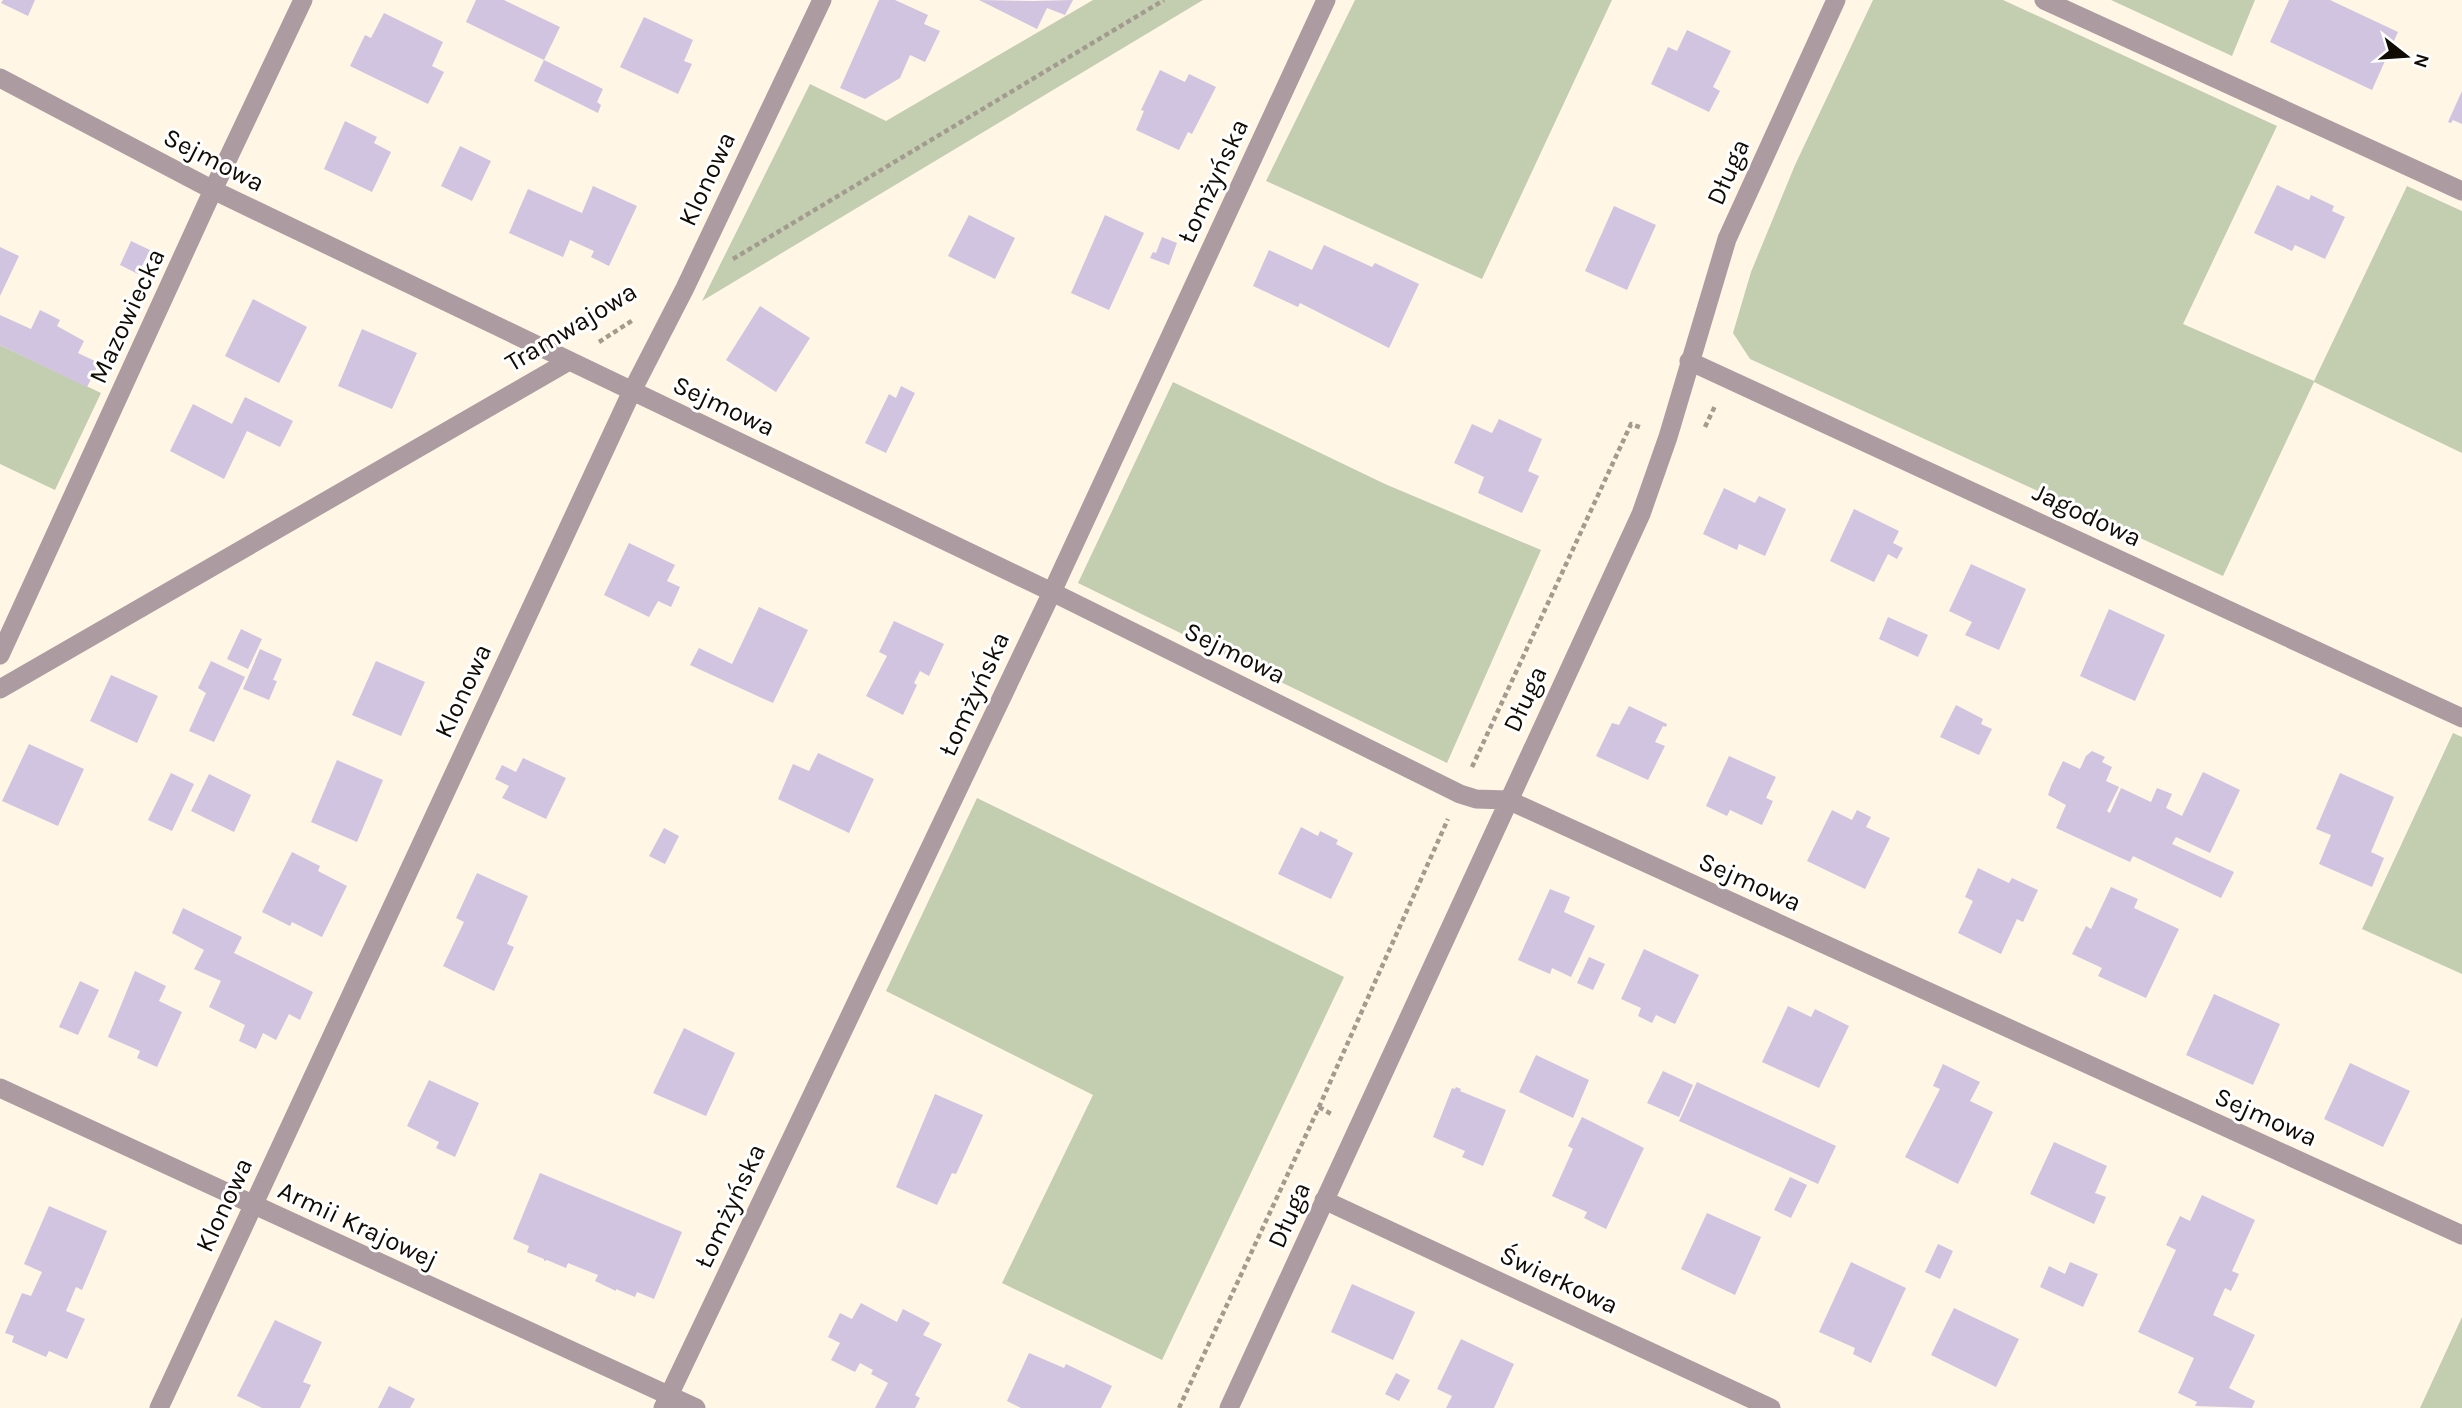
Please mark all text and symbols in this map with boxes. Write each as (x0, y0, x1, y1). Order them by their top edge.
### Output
north arrow (2371, 21, 2441, 91)
text: N (2409, 51, 2434, 70)
street label: Łomżyńska (1171, 114, 1255, 248)
street label: Sejmowa (158, 121, 270, 199)
street label: Klonowa (672, 127, 742, 231)
street label: Długa (1700, 134, 1756, 210)
street label: Mazowiecka (82, 244, 172, 388)
street label: Tramwajowa (500, 276, 642, 378)
street label: Sejmowa (668, 369, 780, 443)
street label: Jagodowa (2028, 476, 2146, 554)
street label: Sejmowa (1179, 615, 1291, 691)
street label: Łomżyńska (932, 627, 1016, 761)
street label: Klonowa (428, 639, 498, 743)
street label: Długa (1496, 661, 1554, 737)
street label: Sejmowa (1694, 846, 1806, 918)
street label: Sejmowa (2210, 1081, 2322, 1153)
street label: Łomżyńska (688, 1139, 772, 1273)
street label: Klonowa (189, 1153, 259, 1257)
street label: Armii Krajowej (273, 1174, 443, 1276)
street label: Długa (1261, 1177, 1317, 1253)
street label: Świerkowa (1495, 1238, 1624, 1321)

